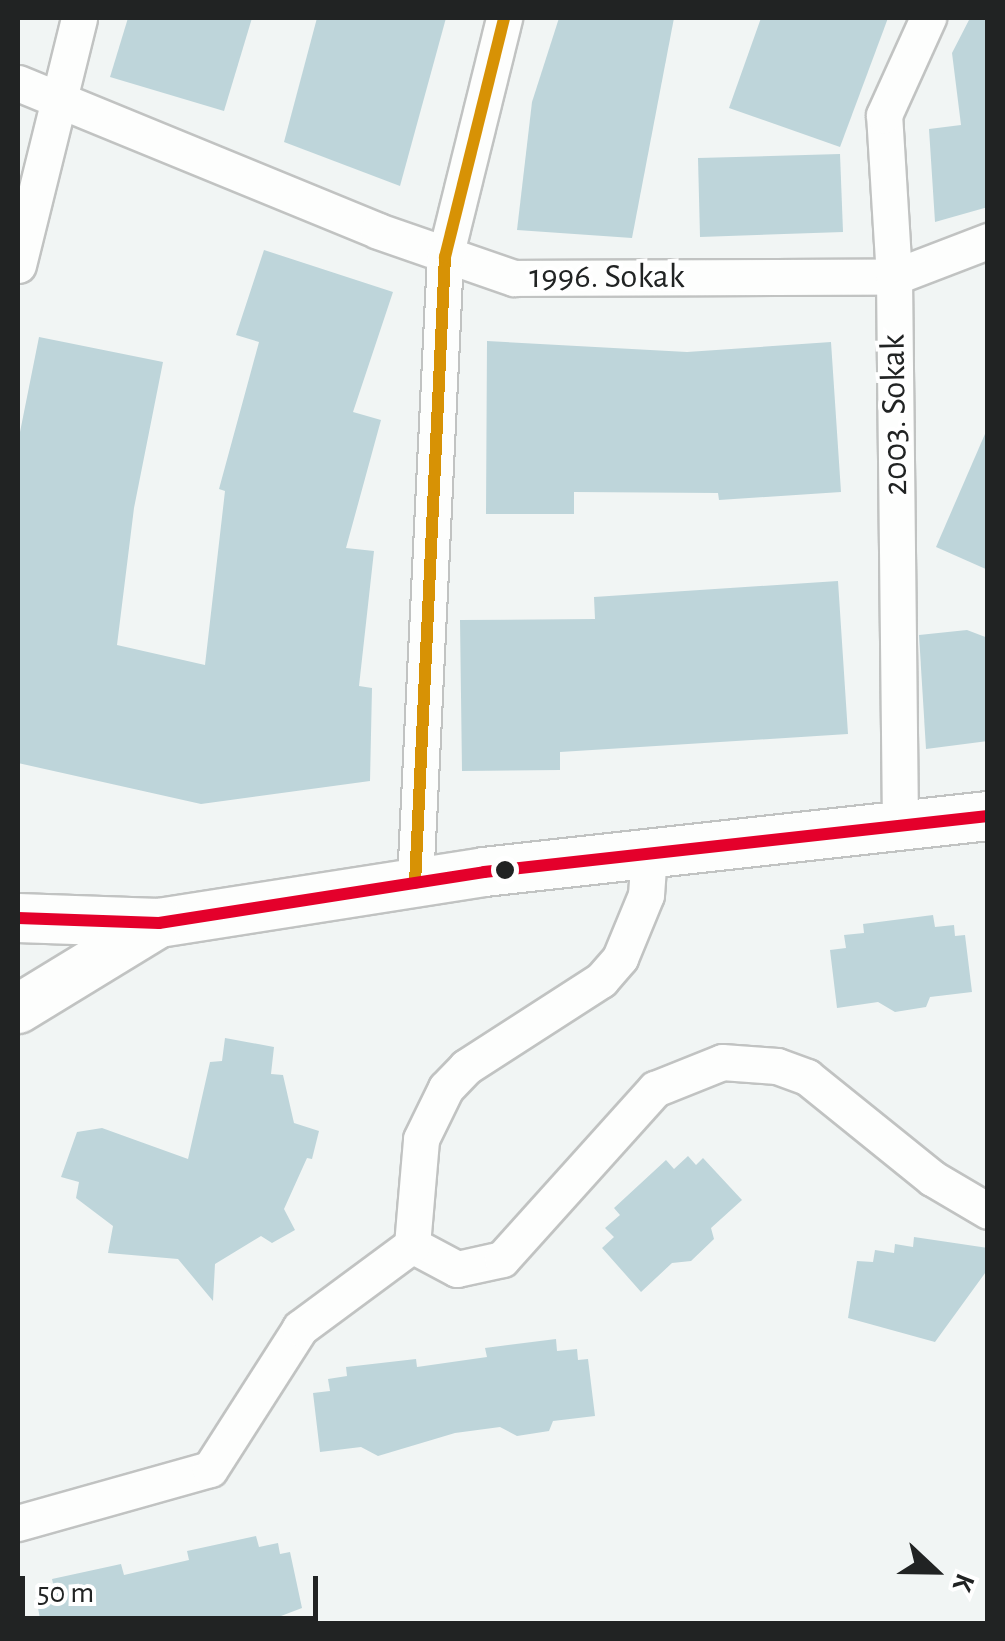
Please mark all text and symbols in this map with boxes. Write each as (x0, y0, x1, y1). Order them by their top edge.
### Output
street label: 1996. Sokak (529, 256, 685, 298)
street label: 2003. Sokak (873, 334, 917, 496)
unlabelled marker (495, 860, 515, 880)
north arrow (885, 1521, 985, 1621)
scale bar (25, 1556, 322, 1618)
text: K (947, 1569, 979, 1595)
text: 50 m (37, 1578, 94, 1608)

